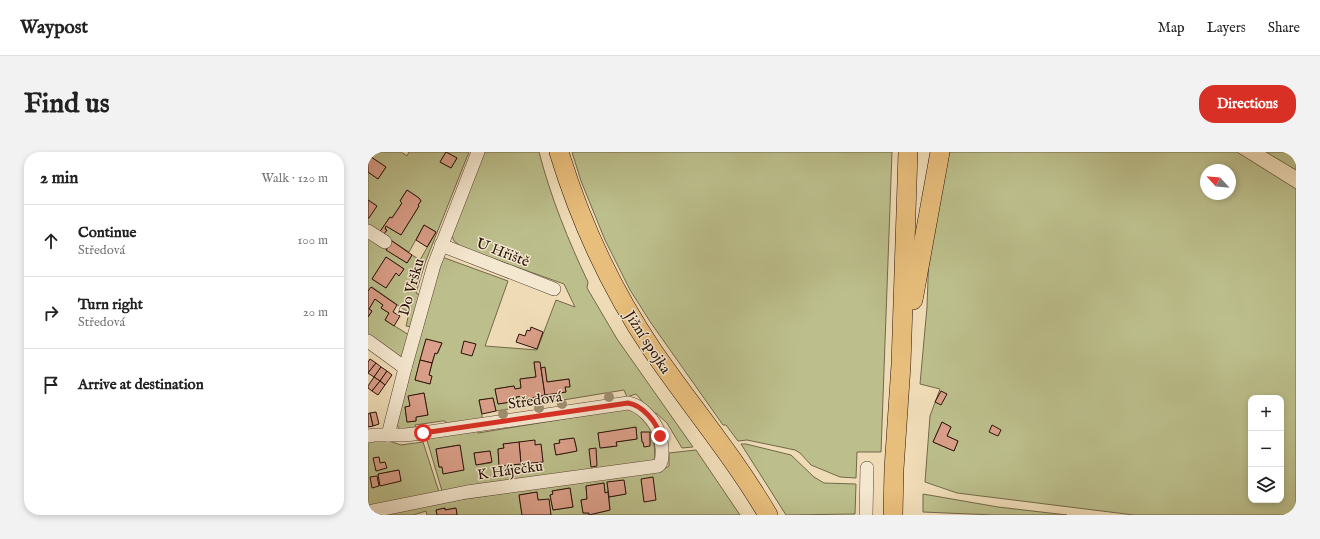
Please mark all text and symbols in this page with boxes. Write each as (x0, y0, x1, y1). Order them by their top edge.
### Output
text: Waypost (20, 16, 88, 40)
text: Map (1158, 19, 1185, 37)
text: Layers (1207, 19, 1246, 37)
text: Share (1268, 19, 1300, 37)
button: Directions (1199, 85, 1296, 123)
text: Find us (24, 87, 110, 122)
north arrow (1200, 164, 1236, 200)
text: 2 min (40, 168, 78, 189)
text: Walk · 120 m (262, 170, 328, 187)
text: Continue (78, 223, 136, 242)
icon: ahead (40, 230, 62, 252)
text: 100 m (298, 232, 328, 249)
street label: U Hřiště (473, 234, 532, 271)
text: Středová (78, 242, 125, 259)
street label: Do Vršku (394, 256, 429, 318)
text: Turn right (78, 295, 143, 314)
icon: right (40, 302, 62, 324)
text: 20 m (303, 304, 328, 321)
street label: Jižní spojka (619, 305, 675, 378)
text: Středová (78, 314, 125, 331)
icon: arrive (40, 374, 62, 396)
text: Arrive at destination (78, 375, 204, 394)
street label: Středová (507, 387, 564, 414)
map controls (1248, 395, 1284, 503)
button: + (1248, 395, 1284, 431)
route start (414, 424, 432, 442)
route end (651, 427, 669, 445)
button: − (1248, 431, 1284, 467)
street label: K Háječku (476, 456, 544, 485)
button: layers (1248, 467, 1284, 503)

